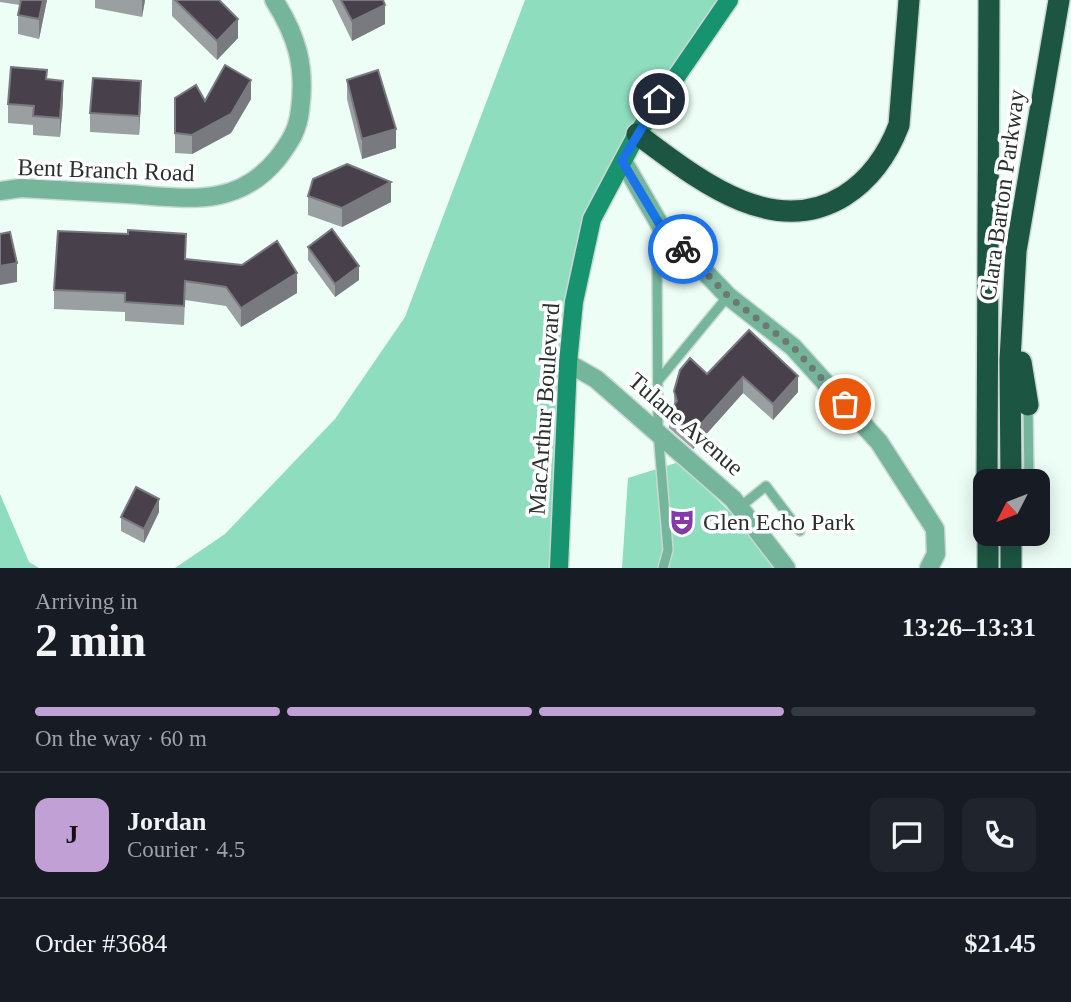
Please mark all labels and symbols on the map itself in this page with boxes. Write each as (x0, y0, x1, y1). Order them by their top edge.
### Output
pin (629, 69, 689, 129)
street label: Clara Barton Parkway (974, 88, 1030, 302)
street label: Bent Branch Road (17, 154, 195, 186)
courier (648, 214, 718, 284)
street label: MacArthur Boulevard (524, 302, 564, 516)
street label: Tulane Avenue (623, 367, 749, 481)
pin (815, 374, 875, 434)
north arrow (973, 469, 1050, 546)
theatre icon: Glen Echo Park (667, 507, 697, 537)
place label: Glen Echo Park (703, 509, 855, 535)

